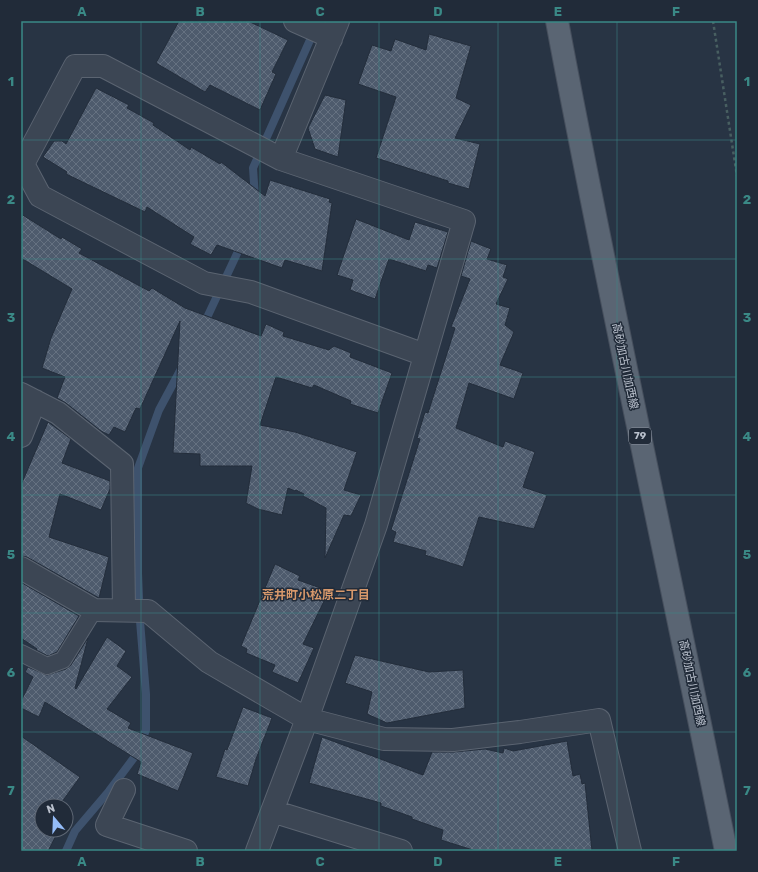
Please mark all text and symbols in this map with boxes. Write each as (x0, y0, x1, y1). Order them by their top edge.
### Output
text: A (77, 4, 87, 19)
text: B (195, 4, 205, 19)
text: C (315, 4, 325, 19)
text: D (433, 4, 443, 19)
text: E (554, 4, 562, 19)
text: F (672, 4, 680, 19)
text: 1 (8, 74, 14, 89)
text: 1 (744, 74, 750, 89)
text: 2 (7, 192, 15, 207)
text: 2 (743, 192, 751, 207)
text: 3 (7, 310, 16, 325)
text: 3 (743, 310, 752, 325)
street label: 高砂加古川加西線 (609, 322, 641, 410)
road number: 79 (629, 428, 651, 444)
text: 4 (7, 429, 16, 444)
text: 4 (743, 429, 752, 444)
text: 5 (7, 547, 15, 562)
text: 5 (743, 547, 751, 562)
district label: 荒井町小松原二丁目 (262, 588, 370, 602)
street label: 高砂加古川加西線 (676, 639, 708, 727)
text: 6 (7, 665, 16, 680)
text: 6 (743, 665, 752, 680)
text: 7 (7, 783, 15, 798)
text: 7 (743, 783, 751, 798)
north arrow (34, 798, 74, 838)
text: N (45, 802, 57, 816)
text: A (77, 854, 87, 869)
text: B (195, 854, 205, 869)
text: C (315, 854, 325, 869)
text: D (433, 854, 443, 869)
text: E (554, 854, 562, 869)
text: F (672, 854, 680, 869)

